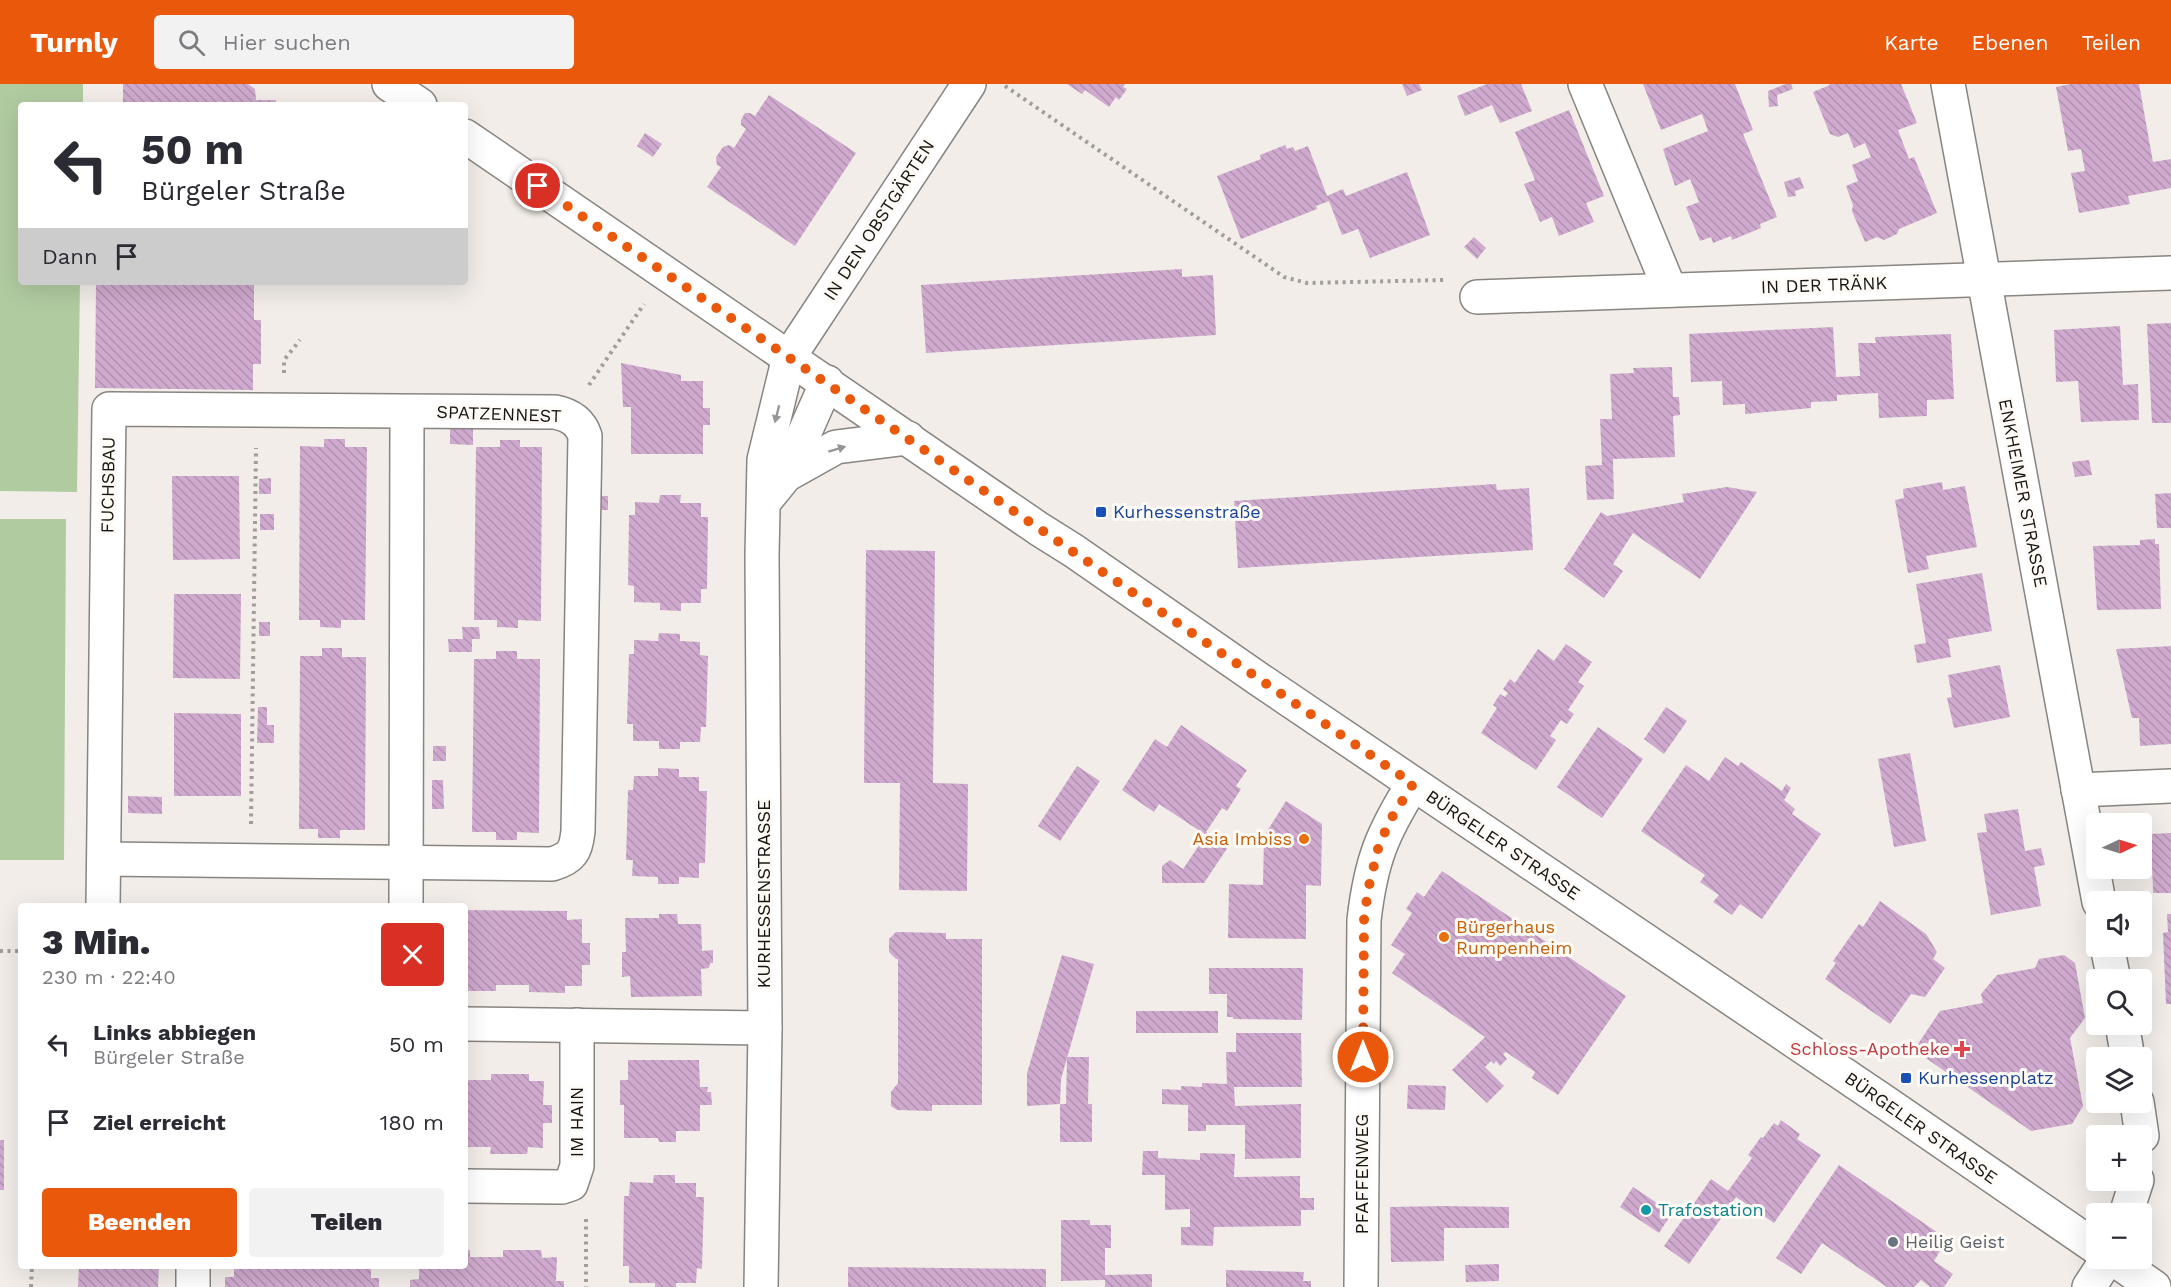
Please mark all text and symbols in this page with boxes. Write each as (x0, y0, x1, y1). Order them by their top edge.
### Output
search box (154, 15, 574, 69)
text: Turnly (30, 26, 118, 59)
icon: search (175, 26, 208, 59)
text: Hier suchen (223, 30, 351, 55)
text: Karte (1884, 30, 1939, 55)
text: Ebenen (1972, 30, 2048, 55)
text: Teilen (2081, 30, 2141, 55)
text: 50 m (141, 125, 244, 174)
icon: left (42, 126, 120, 204)
street label: IN DEN OBSTGÄRTEN (819, 135, 938, 304)
pin (512, 160, 563, 211)
icon: arrive (521, 169, 554, 202)
text: Bürgeler Straße (141, 175, 346, 207)
icon: arrive (110, 240, 143, 273)
text: Dann (42, 244, 98, 269)
street label: IN DER TRÄNK (1760, 272, 1888, 297)
street label: ENKHEIMER STRASSE (1995, 397, 2052, 589)
street label: SPATZENNEST (436, 401, 562, 426)
one-way arrow (771, 405, 781, 423)
street label: FUCHSBAU (96, 437, 119, 533)
one-way arrow (828, 443, 847, 453)
place label: Kurhessenstraße (1113, 501, 1261, 522)
marker: Kurhessenstraße (1094, 505, 1108, 519)
street label: BÜRGELER STRASSE (1422, 785, 1584, 904)
street label: KURHESSENSTRASSE (753, 799, 774, 989)
north arrow (2086, 813, 2152, 879)
map controls (2086, 813, 2152, 1269)
place label: Asia Imbiss (1193, 828, 1292, 849)
marker: Asia Imbiss (1297, 832, 1311, 846)
button: sound (2086, 891, 2152, 957)
place label: Bürgerhaus Rumpenheim (1456, 916, 1572, 958)
text: 3 Min. (42, 921, 150, 963)
button: close (381, 923, 444, 986)
marker: Bürgerhaus Rumpenheim (1437, 930, 1451, 944)
text: 230 m · 22:40 (42, 965, 176, 989)
button: search (2086, 969, 2152, 1035)
text: Links abbiegen (93, 1020, 256, 1045)
position arrow (1331, 1025, 1395, 1089)
icon: left (42, 1028, 75, 1061)
text: 50 m (389, 1032, 444, 1057)
place label: Schloss-Apotheke (1790, 1038, 1950, 1059)
marker: Schloss-Apotheke (1955, 1042, 1969, 1056)
text: Bürgeler Straße (93, 1045, 245, 1069)
button: layers (2086, 1047, 2152, 1113)
street label: BÜRGELER STRASSE (1841, 1067, 2002, 1188)
place label: Kurhessenplatz (1918, 1067, 2054, 1088)
marker: Kurhessenplatz (1899, 1071, 1913, 1085)
street label: IM HAIN (566, 1087, 587, 1157)
icon: arrive (42, 1106, 75, 1139)
text: Ziel erreicht (93, 1110, 226, 1135)
text: 180 m (380, 1110, 444, 1135)
street label: PFAFFENWEG (1351, 1114, 1372, 1234)
button: + (2086, 1125, 2152, 1191)
button: Beenden (42, 1188, 237, 1257)
button: Teilen (249, 1188, 444, 1257)
place label: Trafostation (1658, 1199, 1764, 1220)
marker: Trafostation (1639, 1203, 1653, 1217)
button: − (2086, 1203, 2152, 1269)
place label: Heilig Geist (1905, 1231, 2005, 1252)
marker: Heilig Geist (1886, 1235, 1900, 1249)

